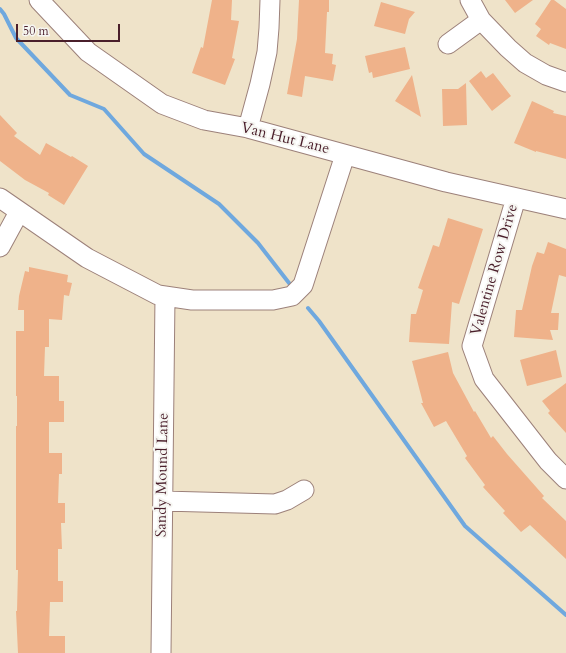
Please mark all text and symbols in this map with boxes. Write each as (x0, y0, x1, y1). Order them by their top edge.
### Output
scale bar (18, 16, 122, 42)
text: 50 m (23, 23, 49, 39)
street label: Van Hut Lane (239, 119, 331, 159)
street label: Valentine Row Drive (468, 202, 522, 338)
street label: Sandy Mound Lane (153, 413, 173, 537)

